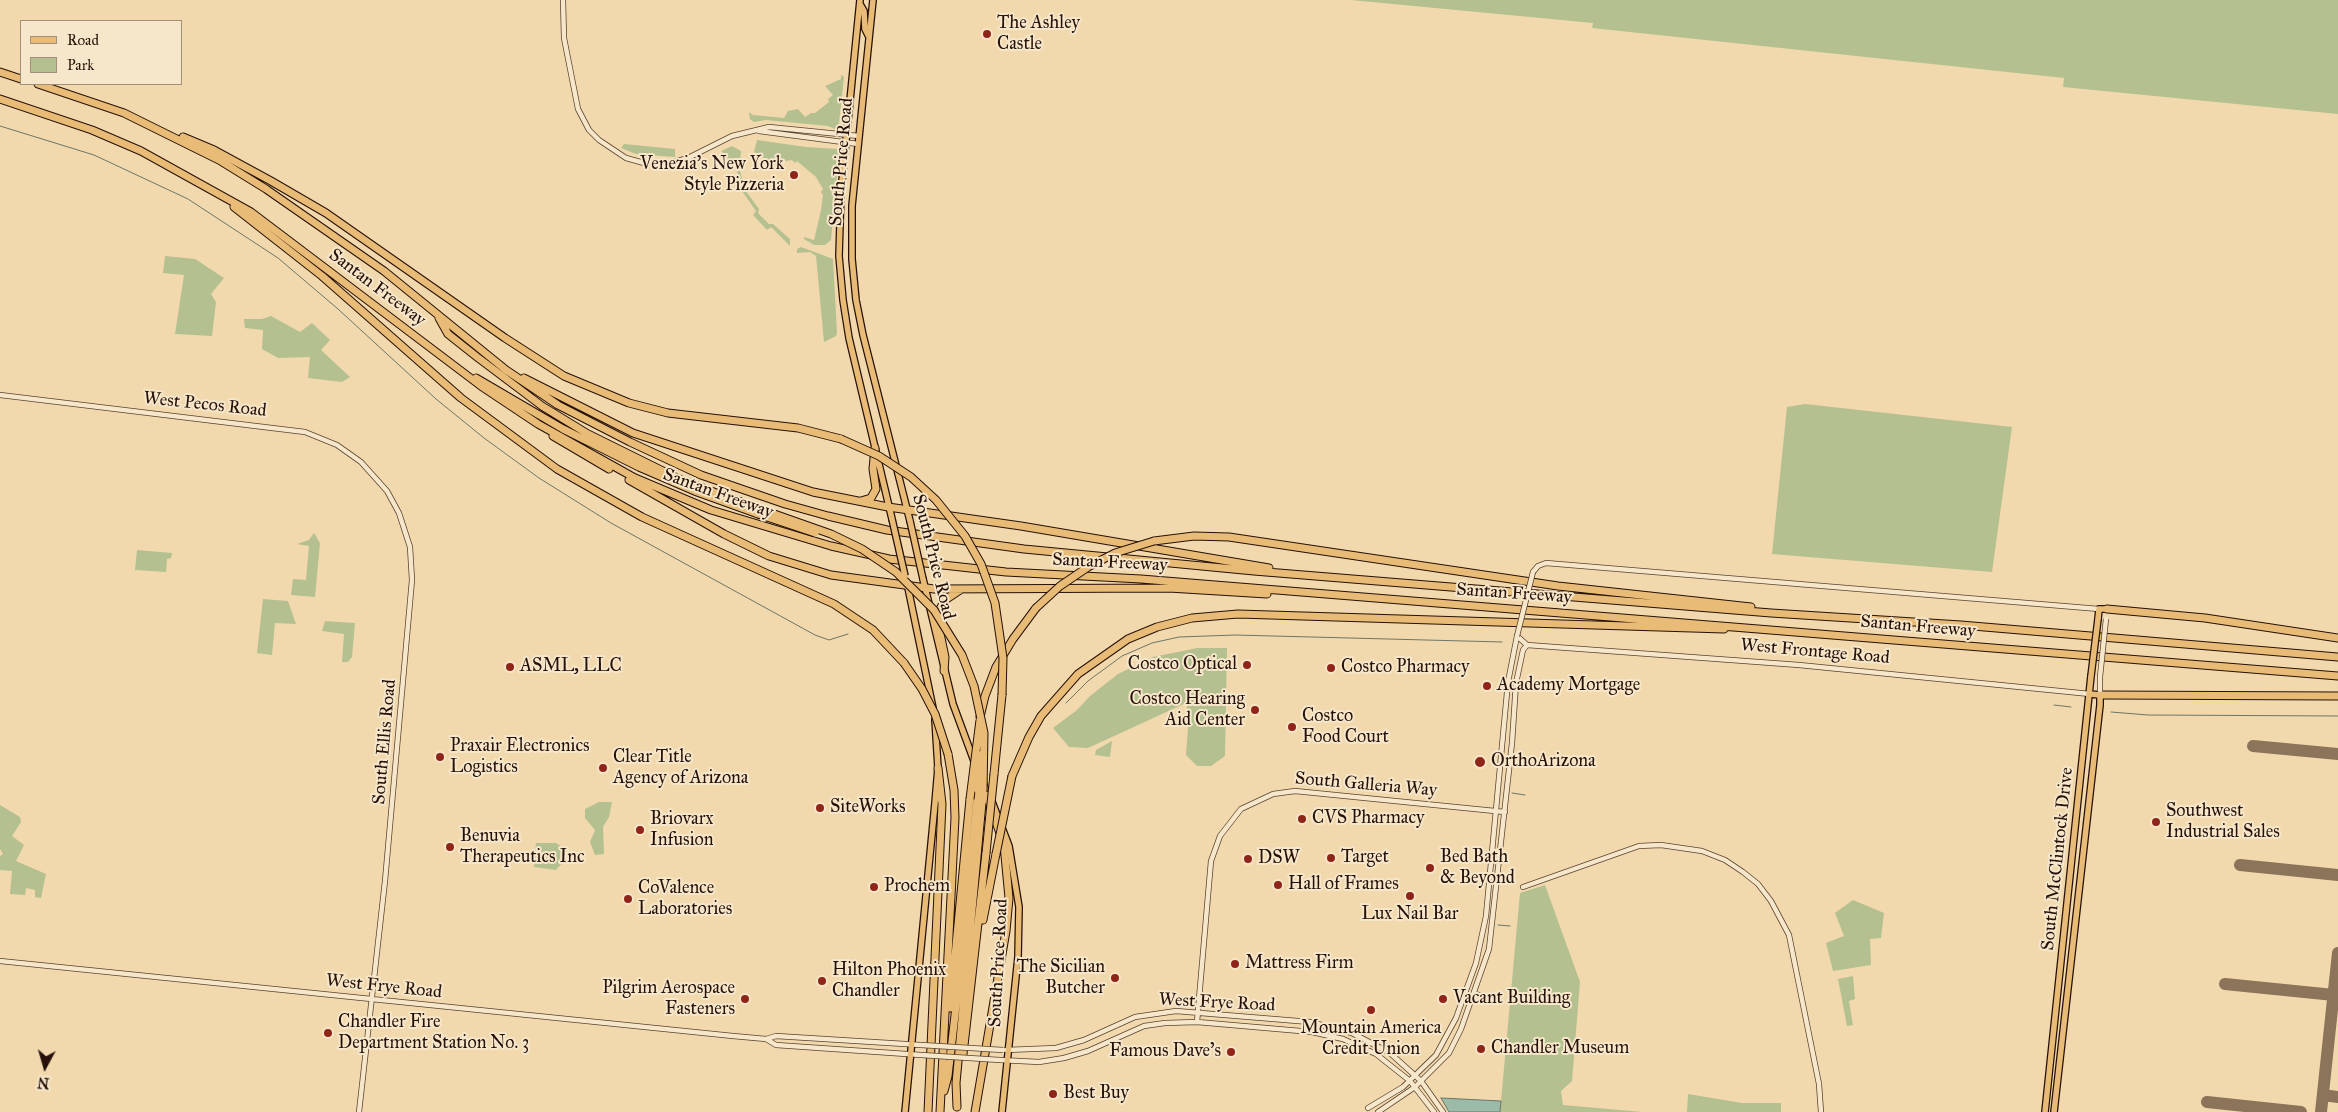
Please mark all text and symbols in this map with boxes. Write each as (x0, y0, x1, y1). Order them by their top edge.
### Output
place label: The Ashley Castle (997, 13, 1080, 56)
legend (20, 20, 182, 85)
marker: The Ashley Castle (981, 28, 993, 40)
text: Road (67, 31, 99, 49)
text: Park (67, 56, 94, 74)
street label: South Price Road (826, 97, 858, 227)
place label: Venezia's New York Style Pizzeria (640, 154, 784, 196)
marker: Venezia's New York Style Pizzeria (788, 169, 800, 181)
street label: Santan Freeway (324, 245, 430, 331)
street label: West Pecos Road (142, 388, 268, 422)
street label: Santan Freeway (660, 464, 776, 524)
street label: South Price Road (907, 492, 959, 622)
street label: Santan Freeway (1052, 549, 1168, 577)
street label: Santan Freeway (1456, 579, 1572, 609)
street label: Santan Freeway (1859, 611, 1977, 643)
street label: West Frontage Road (1740, 635, 1890, 669)
place label: Costco Optical (1128, 654, 1237, 676)
place label: ASML, LLC (520, 656, 622, 678)
place label: Costco Pharmacy (1341, 657, 1470, 679)
marker: Costco Optical (1241, 659, 1253, 671)
marker: ASML, LLC (504, 661, 516, 673)
marker: Costco Pharmacy (1325, 662, 1337, 674)
place label: Academy Mortgage (1497, 675, 1640, 697)
street label: South Ellis Road (369, 678, 401, 806)
marker: Academy Mortgage (1481, 680, 1493, 692)
place label: Costco Hearing Aid Center (1130, 689, 1245, 732)
marker: Costco Hearing Aid Center (1249, 704, 1261, 716)
place label: Costco Food Court (1302, 706, 1389, 749)
marker: Costco Food Court (1286, 721, 1298, 733)
place label: Praxair Electronics Logistics (450, 736, 590, 779)
place label: Clear Title Agency of Arizona (613, 747, 748, 790)
marker: Praxair Electronics Logistics (434, 751, 446, 763)
place label: OrthoArizona (1491, 751, 1596, 773)
marker: OrthoArizona (1473, 755, 1487, 769)
marker: Clear Title Agency of Arizona (597, 762, 609, 774)
street label: South McClintock Drive (2038, 766, 2078, 952)
street label: South Galleria Way (1294, 768, 1438, 802)
place label: SiteWorks (830, 797, 906, 819)
place label: Southwest Industrial Sales (2166, 801, 2280, 844)
marker: SiteWorks (814, 802, 826, 814)
place label: CVS Pharmacy (1312, 808, 1424, 830)
place label: Briovarx Infusion (650, 809, 713, 852)
marker: CVS Pharmacy (1296, 813, 1308, 825)
marker: Southwest Industrial Sales (2150, 816, 2162, 828)
marker: Briovarx Infusion (634, 824, 646, 836)
place label: Benuvia Therapeutics Inc (460, 826, 585, 869)
marker: Benuvia Therapeutics Inc (444, 841, 456, 853)
place label: Target (1341, 847, 1389, 869)
place label: Bed Bath & Beyond (1440, 847, 1515, 890)
place label: DSW (1258, 848, 1300, 870)
marker: Target (1325, 852, 1337, 864)
marker: DSW (1242, 853, 1254, 865)
marker: Bed Bath & Beyond (1424, 862, 1436, 874)
place label: Hall of Frames (1288, 874, 1399, 896)
place label: Prochem (884, 876, 950, 898)
place label: CoValence Laboratories (638, 878, 732, 921)
marker: Hall of Frames (1272, 879, 1284, 891)
marker: Prochem (868, 881, 880, 893)
marker: Lux Nail Bar (1404, 890, 1416, 902)
marker: CoValence Laboratories (622, 893, 634, 905)
street label: South Price Road (985, 898, 1013, 1028)
place label: Lux Nail Bar (1361, 904, 1459, 926)
place label: Mattress Firm (1245, 953, 1354, 975)
place label: The Sicilian Butcher (1016, 957, 1105, 1000)
marker: Mattress Firm (1229, 958, 1241, 970)
place label: Hilton Phoenix Chandler (832, 960, 946, 1002)
street label: West Frye Road (325, 970, 443, 1004)
marker: The Sicilian Butcher (1109, 972, 1121, 984)
marker: Hilton Phoenix Chandler (816, 975, 828, 987)
place label: Pilgrim Aerospace Fasteners (602, 978, 735, 1021)
place label: Vacant Building (1453, 988, 1570, 1010)
street label: West Frye Road (1158, 989, 1276, 1017)
marker: Pilgrim Aerospace Fasteners (739, 993, 751, 1005)
marker: Vacant Building (1437, 993, 1449, 1005)
marker: Mountain America Credit Union (1365, 1004, 1377, 1016)
place label: Chandler Fire Department Station No. 3 (338, 1012, 529, 1054)
place label: Mountain America Credit Union (1301, 1018, 1441, 1060)
marker: Chandler Fire Department Station No. 3 (322, 1027, 334, 1039)
place label: Chandler Museum (1491, 1038, 1629, 1060)
place label: Famous Dave's (1109, 1041, 1221, 1063)
north arrow (20, 1042, 70, 1092)
marker: Chandler Museum (1475, 1043, 1487, 1055)
marker: Famous Dave's (1225, 1046, 1237, 1058)
text: N (37, 1073, 50, 1091)
place label: Best Buy (1063, 1083, 1129, 1105)
marker: Best Buy (1047, 1088, 1059, 1100)

